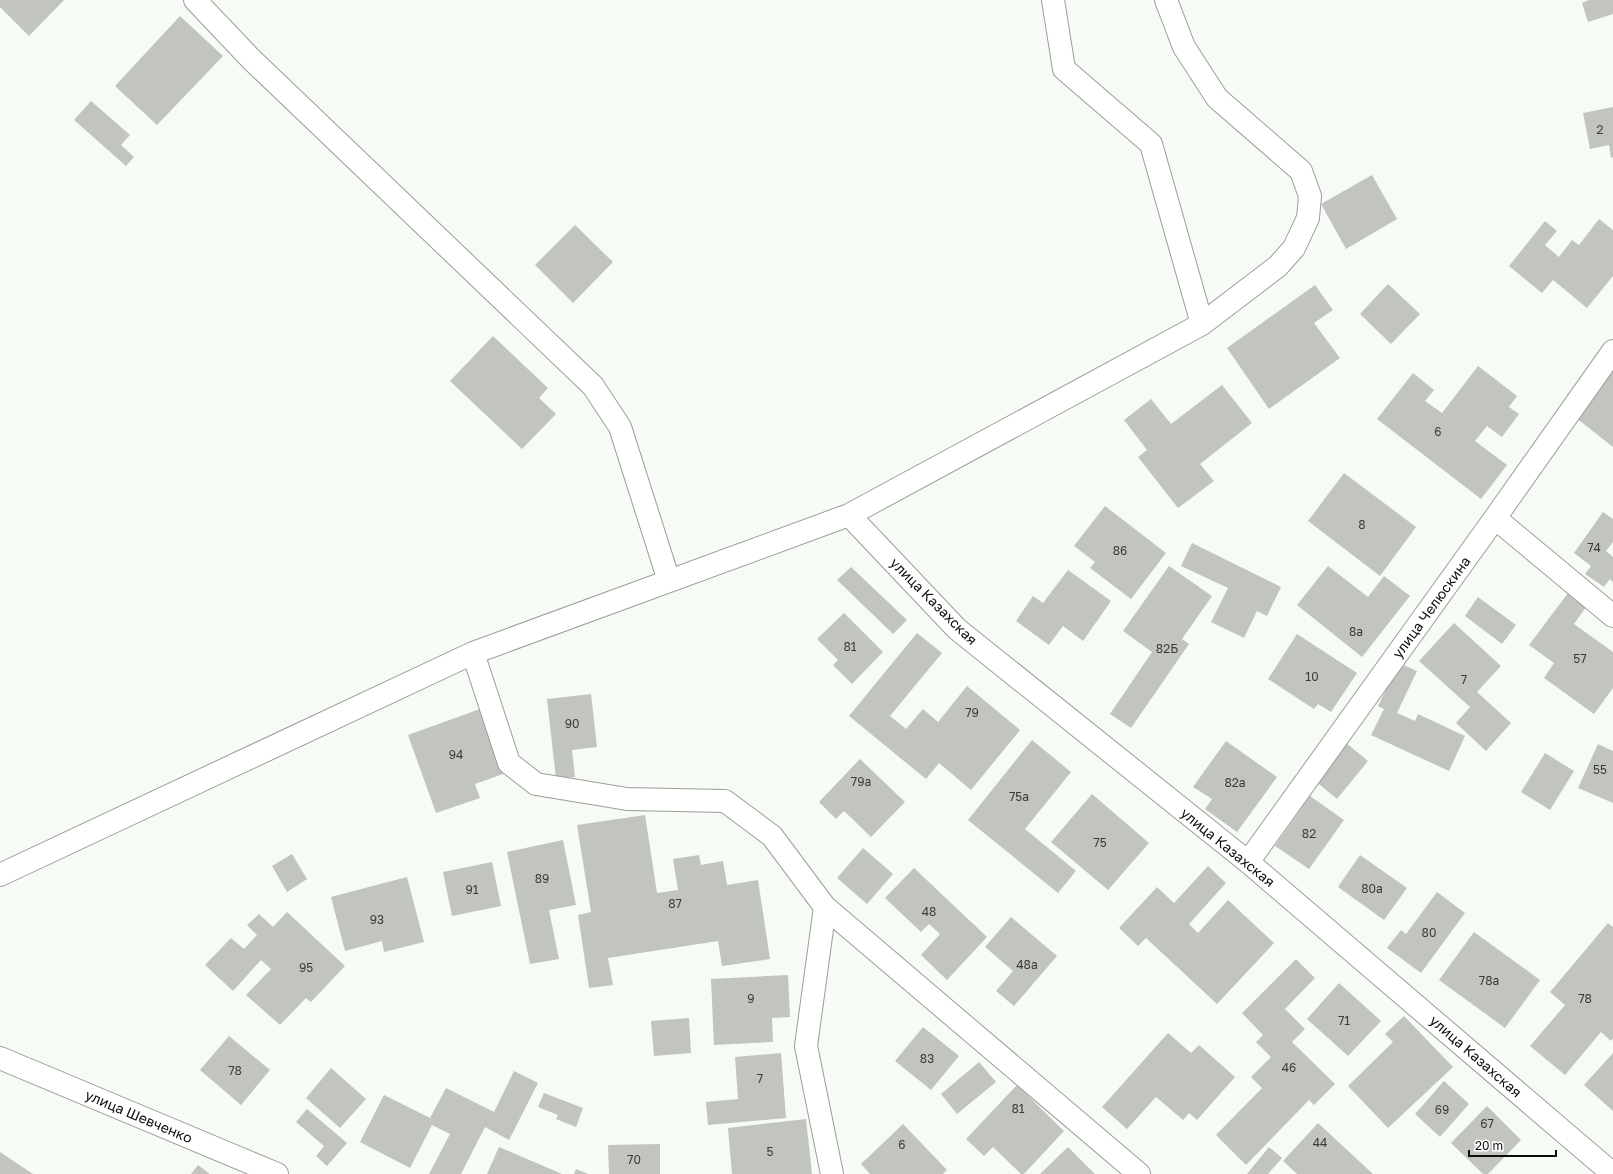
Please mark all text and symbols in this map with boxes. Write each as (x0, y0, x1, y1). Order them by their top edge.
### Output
house number: 2 (1597, 122, 1604, 137)
house number: 6 (1434, 424, 1442, 439)
house number: 8 (1358, 517, 1366, 532)
house number: 74 (1587, 540, 1601, 555)
house number: 86 (1113, 543, 1127, 558)
street label: улица Челюскина (1388, 553, 1474, 661)
street label: улица Казахская (887, 554, 981, 648)
house number: 8а (1349, 624, 1363, 639)
house number: 81 (843, 639, 857, 654)
house number: 82Б (1156, 641, 1178, 656)
house number: 57 (1573, 651, 1587, 666)
house number: 10 (1305, 669, 1319, 684)
house number: 7 (1461, 672, 1467, 687)
house number: 79 (965, 705, 979, 720)
house number: 90 (565, 716, 579, 731)
house number: 94 (449, 747, 463, 762)
house number: 55 (1593, 762, 1607, 777)
house number: 79а (851, 774, 871, 789)
house number: 82а (1224, 775, 1246, 790)
house number: 75а (1009, 789, 1029, 804)
street label: улица Казахская (1177, 804, 1279, 890)
house number: 82 (1302, 826, 1316, 841)
house number: 75 (1093, 835, 1107, 850)
house number: 89 (535, 871, 549, 886)
house number: 80а (1361, 881, 1383, 896)
house number: 91 (465, 882, 479, 897)
house number: 87 (668, 896, 682, 911)
house number: 48 (922, 904, 936, 919)
house number: 93 (370, 912, 384, 927)
house number: 80 (1422, 925, 1436, 940)
house number: 48а (1016, 957, 1038, 972)
house number: 95 (299, 960, 313, 975)
house number: 78а (1479, 973, 1499, 988)
house number: 9 (747, 991, 755, 1006)
house number: 78 (1578, 991, 1592, 1006)
street label: улица Казахская (1427, 1011, 1525, 1101)
house number: 71 (1338, 1013, 1350, 1028)
house number: 83 (920, 1051, 934, 1066)
house number: 46 (1282, 1060, 1296, 1075)
house number: 78 (228, 1063, 242, 1078)
house number: 7 (757, 1071, 763, 1086)
street label: улица Шевченко (83, 1086, 195, 1146)
house number: 81 (1011, 1101, 1025, 1116)
house number: 69 (1435, 1102, 1449, 1117)
house number: 67 (1480, 1116, 1494, 1131)
scale bar (1469, 1132, 1556, 1158)
house number: 44 (1313, 1135, 1327, 1150)
house number: 6 (898, 1137, 906, 1152)
text: 20 m (1475, 1138, 1503, 1153)
house number: 5 (767, 1144, 774, 1159)
house number: 70 (627, 1152, 641, 1167)

